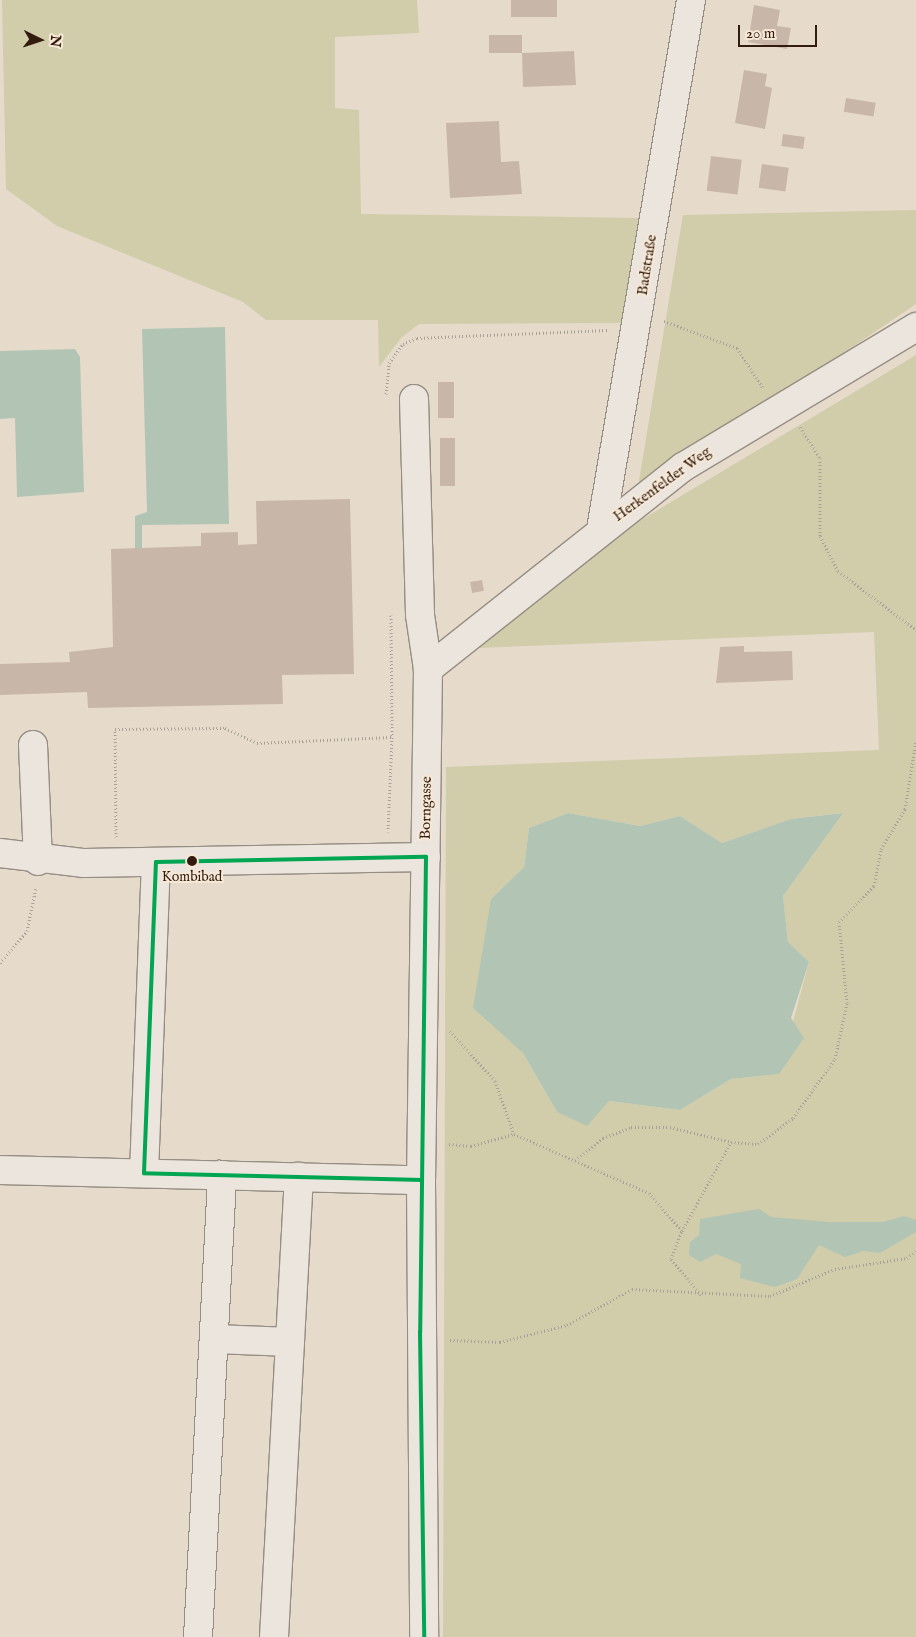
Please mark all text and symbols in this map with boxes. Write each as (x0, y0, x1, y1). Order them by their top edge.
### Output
north arrow (15, 15, 65, 65)
scale bar (741, 15, 820, 47)
text: 20 m (746, 24, 775, 43)
text: N (46, 34, 64, 48)
street label: Badstraße (633, 233, 661, 297)
street label: Herkenfelder Weg (610, 443, 714, 525)
street label: Borngasse (416, 776, 436, 840)
marker: Kombibad (187, 856, 197, 866)
place label: Kombibad (162, 869, 222, 885)

